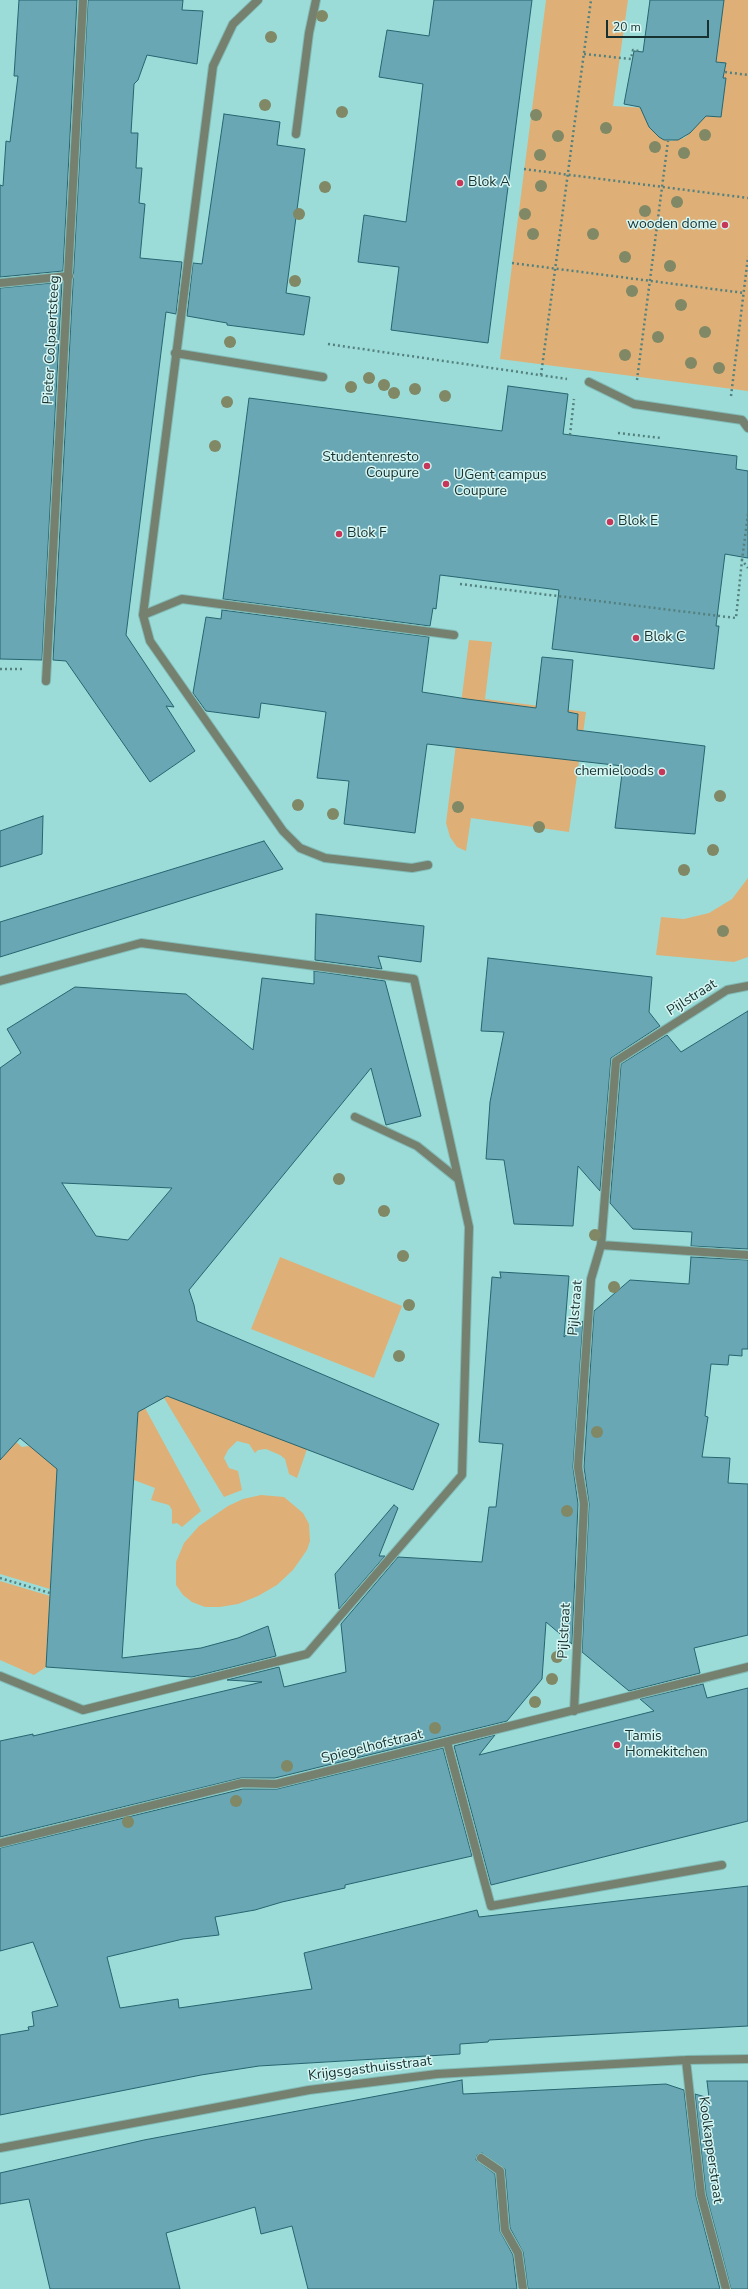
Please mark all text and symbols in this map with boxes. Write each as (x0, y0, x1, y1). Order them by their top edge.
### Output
scale bar (608, 12, 711, 38)
text: 20 m (613, 19, 641, 35)
place label: Blok A (468, 175, 510, 191)
marker: Blok A (455, 178, 465, 188)
place label: wooden dome (627, 217, 717, 233)
marker: wooden dome (720, 220, 730, 230)
street label: Pieter Colpaertsteeg (40, 275, 64, 405)
place label: Studentenresto Coupure (322, 450, 419, 482)
marker: Studentenresto Coupure (422, 461, 432, 471)
place label: UGent campus Coupure (454, 468, 547, 500)
marker: UGent campus Coupure (441, 479, 451, 489)
place label: Blok E (618, 514, 658, 530)
marker: Blok E (605, 517, 615, 527)
place label: Blok F (347, 526, 387, 542)
marker: Blok F (334, 529, 344, 539)
place label: Blok C (644, 630, 685, 646)
marker: Blok C (631, 633, 641, 643)
place label: chemieloods (575, 764, 654, 780)
marker: chemieloods (657, 767, 667, 777)
street label: Pijlstraat (664, 976, 720, 1020)
street label: Pijlstraat (565, 1280, 587, 1336)
street label: Pijlstraat (555, 1603, 575, 1659)
street label: Spiegelhofstraat (320, 1726, 424, 1768)
place label: Tamis Homekitchen (625, 1729, 708, 1762)
marker: Tamis Homekitchen (612, 1740, 622, 1750)
street label: Krijgsgasthuisstraat (307, 2053, 433, 2085)
street label: Koolkapperstraat (694, 2096, 726, 2204)

